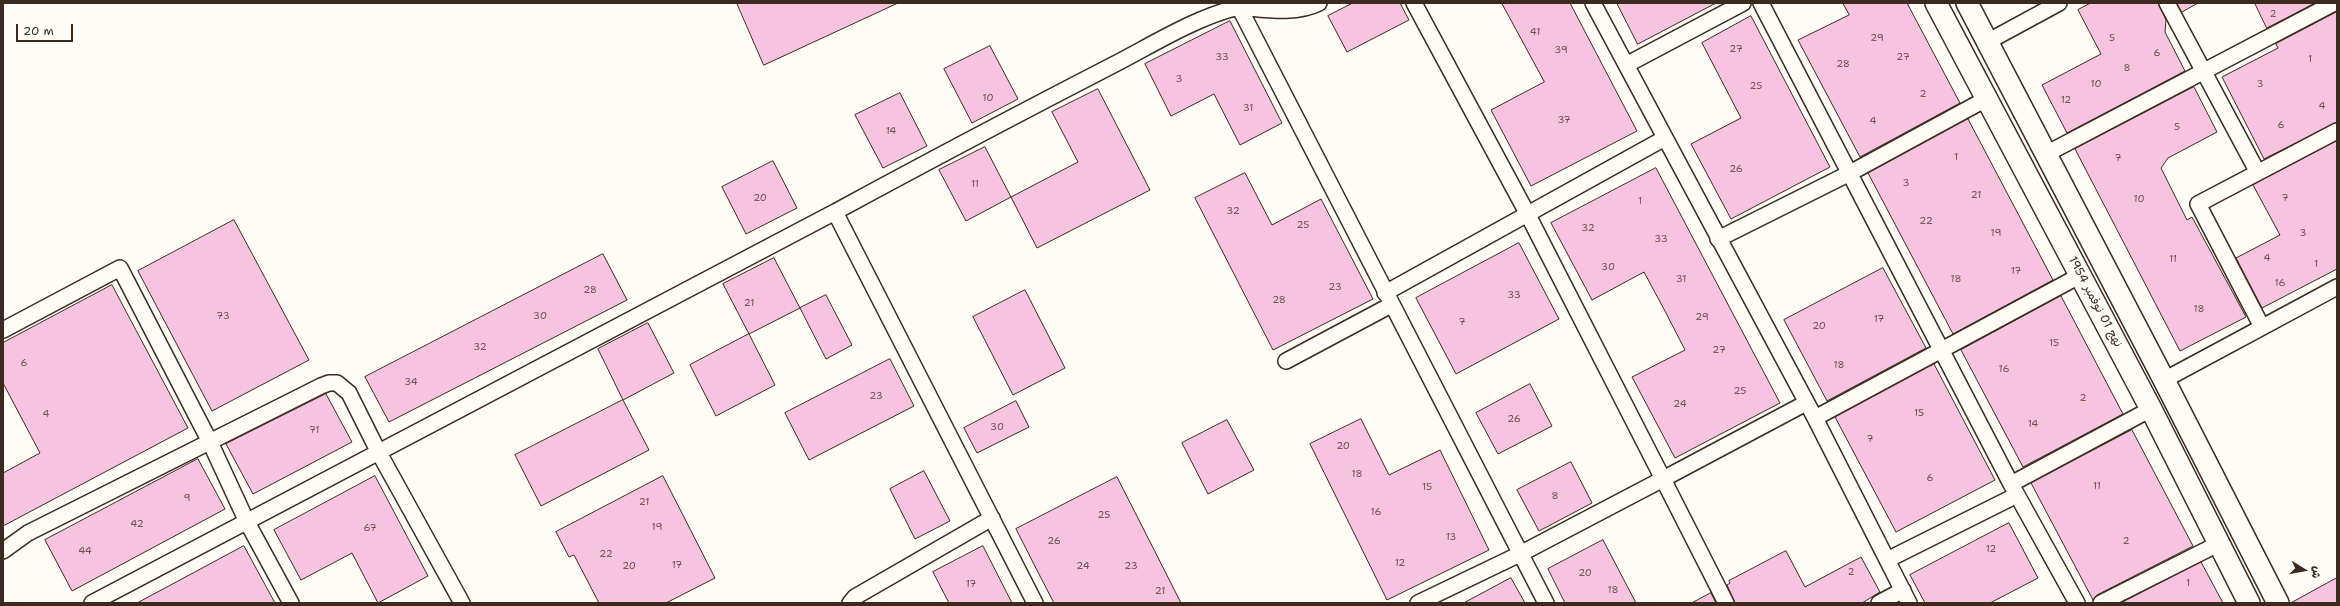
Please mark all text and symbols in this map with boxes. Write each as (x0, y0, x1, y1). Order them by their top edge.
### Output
house number: 2 (2270, 8, 2276, 20)
scale bar (18, 16, 75, 42)
text: 20 m (23, 23, 54, 39)
house number: 41 (1530, 26, 1540, 38)
house number: 29 (1870, 32, 1884, 44)
house number: 5 (2109, 32, 2115, 44)
house number: 27 (1729, 43, 1743, 55)
house number: 39 (1554, 44, 1568, 56)
house number: 6 (2154, 47, 2160, 59)
house number: 33 (1215, 51, 1229, 63)
house number: 27 (1896, 51, 1910, 63)
house number: 1 (2308, 53, 2312, 65)
house number: 28 (1836, 58, 1850, 70)
house number: 8 (2124, 62, 2130, 74)
house number: 3 (1176, 73, 1182, 85)
house number: 10 (2091, 78, 2101, 90)
house number: 3 (2257, 78, 2263, 90)
house number: 25 (1750, 80, 1762, 92)
house number: 2 (1920, 88, 1926, 100)
house number: 10 (983, 92, 993, 104)
house number: 12 (2061, 94, 2071, 106)
house number: 4 (2319, 100, 2325, 112)
house number: 31 (1243, 102, 1253, 114)
house number: 37 (1557, 114, 1571, 126)
house number: 4 (1870, 115, 1876, 127)
house number: 6 (2278, 119, 2284, 131)
house number: 5 (2174, 121, 2180, 133)
house number: 14 (886, 125, 896, 137)
house number: 1 (1954, 151, 1958, 163)
house number: 7 (2115, 152, 2121, 164)
house number: 26 (1729, 163, 1743, 175)
house number: 3 (1903, 177, 1909, 189)
house number: 11 (971, 178, 979, 190)
house number: 21 (1971, 189, 1981, 201)
house number: 20 (753, 192, 767, 204)
house number: 7 (2282, 192, 2288, 204)
house number: 10 (2134, 193, 2144, 205)
house number: 1 (1638, 195, 1642, 207)
house number: 32 (1226, 205, 1240, 217)
house number: 22 (1919, 215, 1933, 227)
house number: 25 (1297, 219, 1309, 231)
house number: 32 (1581, 222, 1595, 234)
house number: 19 (1991, 227, 2001, 239)
house number: 3 (2300, 227, 2306, 239)
house number: 33 (1654, 233, 1668, 245)
house number: 4 (2264, 252, 2270, 264)
house number: 11 (2169, 253, 2177, 265)
street label: نهج 01 نوفمبر 1954 (2065, 254, 2125, 350)
house number: 1 (2314, 258, 2318, 270)
house number: 30 (1601, 261, 1615, 273)
house number: 17 (2011, 265, 2021, 277)
house number: 31 (1676, 273, 1686, 285)
house number: 18 (1950, 273, 1962, 285)
house number: 16 (2275, 277, 2285, 289)
house number: 23 (1328, 281, 1342, 293)
house number: 28 (583, 284, 597, 296)
house number: 33 (1507, 289, 1521, 301)
house number: 28 (1272, 294, 1286, 306)
house number: 21 (744, 297, 754, 309)
house number: 18 (2193, 303, 2205, 315)
house number: 73 (216, 310, 230, 322)
house number: 30 (533, 310, 547, 322)
house number: 29 (1695, 311, 1709, 323)
house number: 17 (1874, 313, 1884, 325)
house number: 7 (1459, 316, 1465, 328)
house number: 20 (1812, 320, 1826, 332)
house number: 15 (2049, 337, 2059, 349)
house number: 32 (473, 341, 487, 353)
house number: 27 (1712, 344, 1726, 356)
house number: 6 (21, 357, 27, 369)
house number: 18 (1833, 359, 1845, 371)
house number: 16 (1999, 363, 2009, 375)
house number: 34 (404, 376, 418, 388)
house number: 25 (1734, 385, 1746, 397)
house number: 23 (869, 390, 883, 402)
house number: 2 (2080, 392, 2086, 404)
house number: 24 (1673, 398, 1687, 410)
house number: 15 (1914, 407, 1924, 419)
house number: 4 (43, 408, 49, 420)
house number: 26 (1507, 413, 1521, 425)
house number: 14 (2028, 418, 2038, 430)
house number: 30 (990, 421, 1004, 433)
house number: 71 (309, 424, 319, 436)
house number: 7 (1867, 433, 1873, 445)
house number: 20 (1336, 440, 1350, 452)
house number: 18 (1351, 468, 1363, 480)
house number: 6 (1927, 472, 1933, 484)
house number: 11 (2093, 480, 2101, 492)
house number: 15 (1422, 481, 1432, 493)
house number: 8 (1552, 490, 1558, 502)
house number: 9 (184, 492, 190, 504)
house number: 21 (639, 496, 649, 508)
house number: 16 (1371, 506, 1381, 518)
house number: 25 (1098, 509, 1110, 521)
house number: 42 (130, 518, 144, 530)
house number: 19 (652, 521, 662, 533)
house number: 67 (364, 522, 376, 534)
house number: 13 (1446, 531, 1456, 543)
house number: 26 (1047, 535, 1061, 547)
house number: 2 (2123, 535, 2129, 547)
house number: 12 (1986, 543, 1996, 555)
house number: 44 (78, 545, 92, 557)
house number: 22 (599, 548, 613, 560)
north arrow (2284, 550, 2324, 590)
house number: 12 (1395, 557, 1405, 569)
house number: 17 (672, 559, 682, 571)
house number: 20 (622, 560, 636, 572)
house number: 24 (1076, 560, 1090, 572)
house number: 23 (1124, 560, 1138, 572)
text: ش (2308, 565, 2325, 580)
house number: 2 (1848, 566, 1854, 578)
house number: 20 (1578, 567, 1592, 579)
house number: 1 (2186, 577, 2190, 589)
house number: 17 (966, 578, 976, 590)
house number: 18 (1607, 584, 1619, 596)
house number: 21 (1155, 585, 1165, 597)

